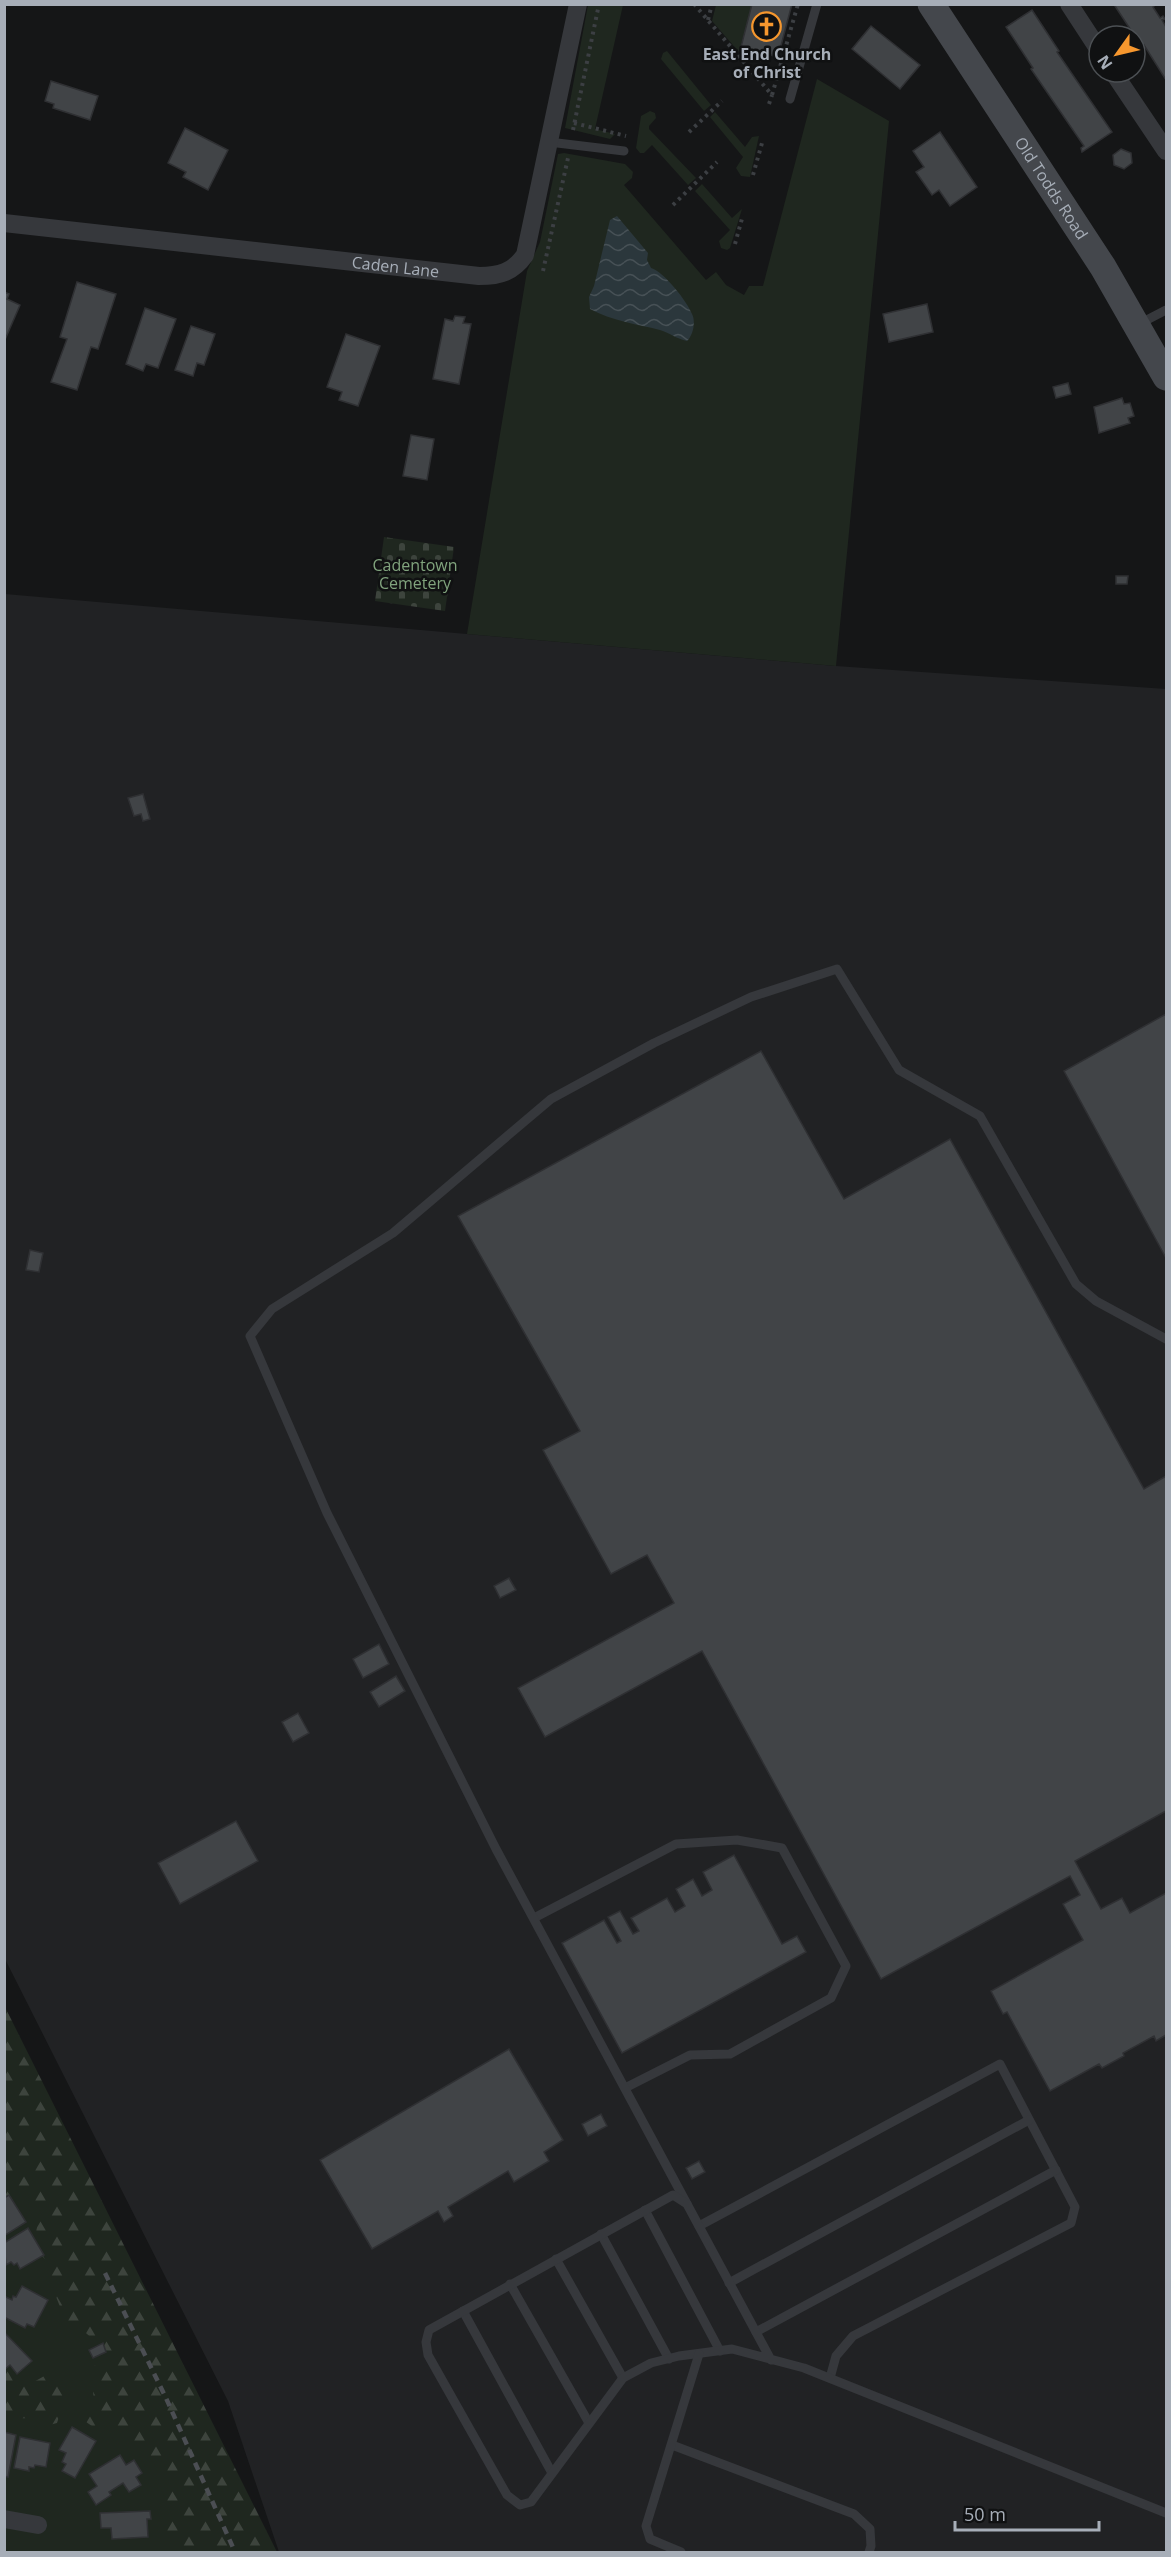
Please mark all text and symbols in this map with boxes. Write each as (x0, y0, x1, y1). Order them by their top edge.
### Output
church icon: East End Church of Christ (751, 10, 783, 42)
north arrow (1087, 24, 1147, 84)
place label: East End Church of Christ (703, 43, 831, 83)
text: N (1092, 51, 1117, 74)
street label: Old Todds Road (1010, 133, 1093, 244)
street label: Caden Lane (351, 251, 440, 282)
park label: Cadentown Cemetery (372, 554, 458, 594)
scale bar (955, 2494, 1099, 2532)
text: 50 m (964, 2502, 1006, 2526)

